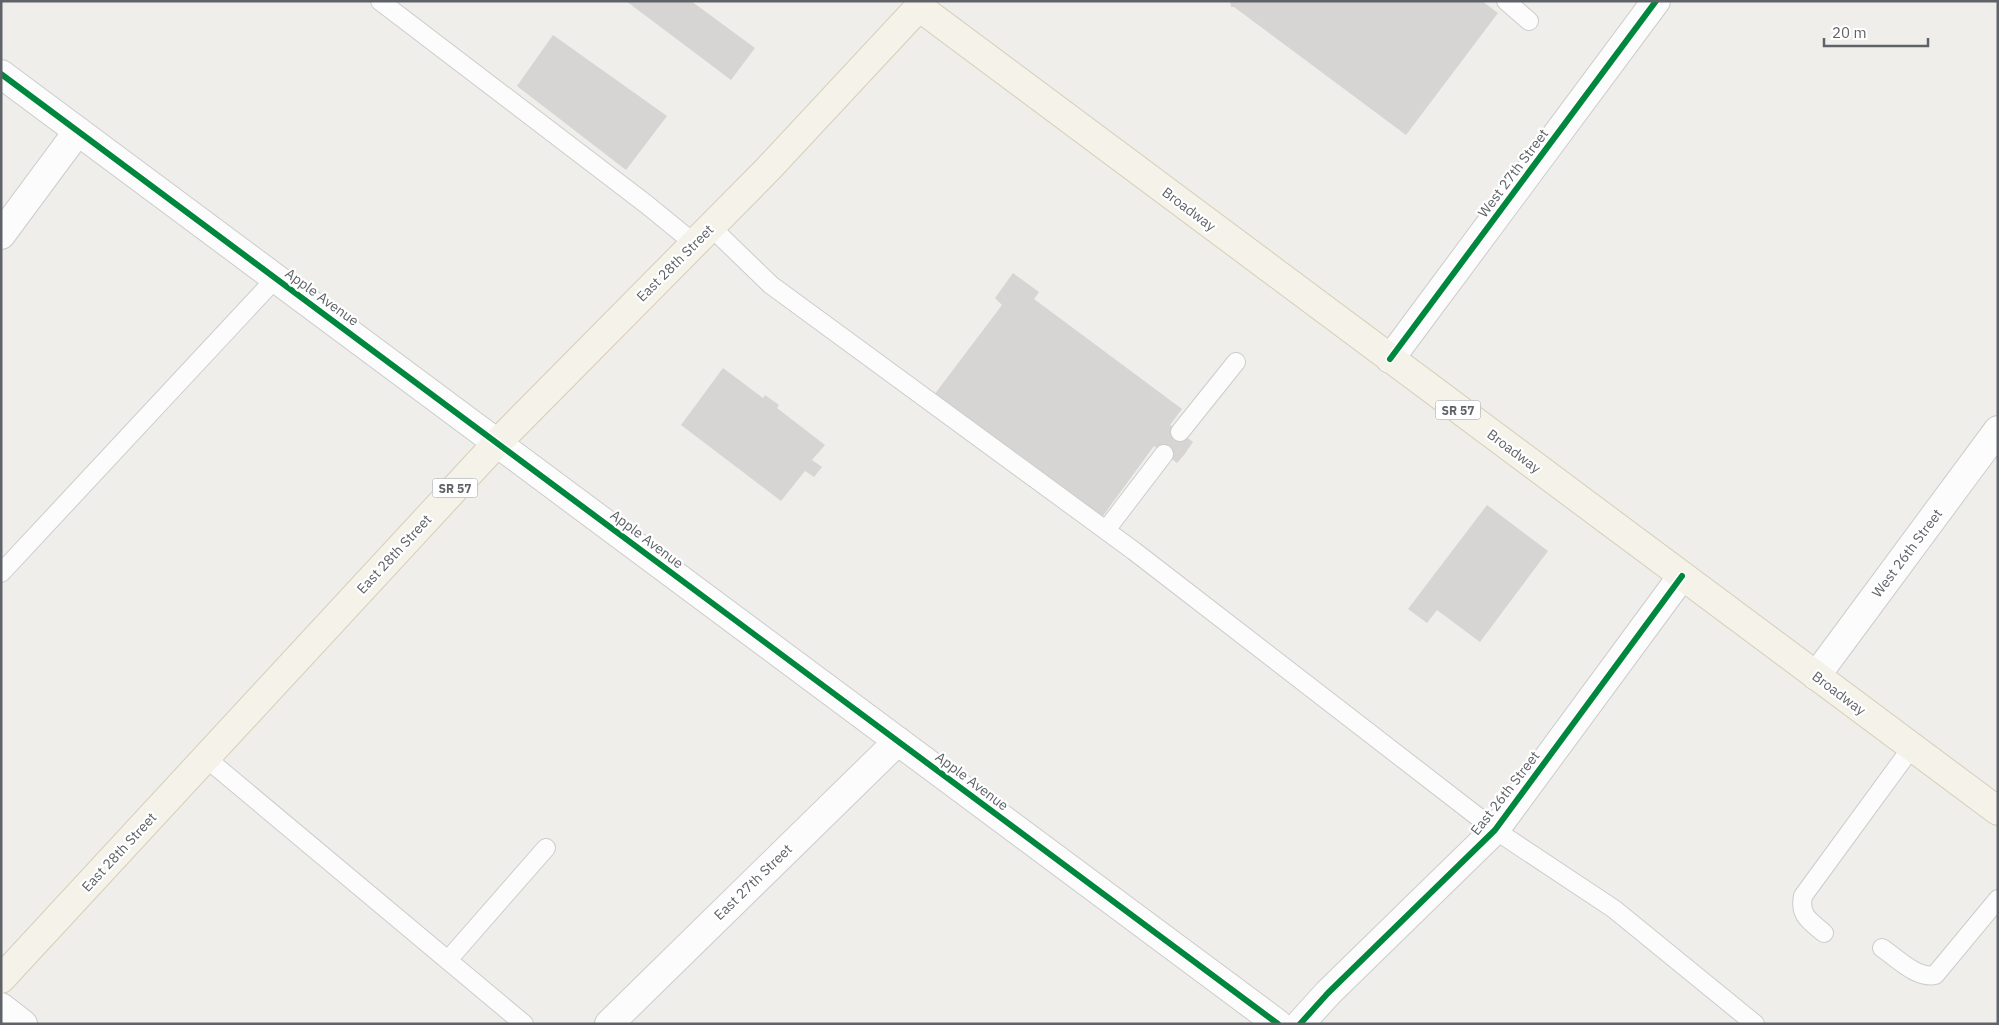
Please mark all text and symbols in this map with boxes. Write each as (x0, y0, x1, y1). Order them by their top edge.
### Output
scale bar (1824, 15, 1928, 47)
text: 20 m (1832, 23, 1867, 42)
street label: West 27th Street (1474, 125, 1552, 221)
street label: Broadway (1159, 183, 1219, 235)
street label: East 28th Street (633, 221, 717, 305)
street label: Apple Avenue (282, 264, 363, 330)
road number: SR 57 (1436, 400, 1480, 420)
street label: Broadway (1484, 425, 1544, 477)
road number: SR 57 (432, 478, 478, 498)
street label: West 26th Street (1868, 505, 1946, 601)
street label: Apple Avenue (607, 506, 687, 572)
street label: East 28th Street (353, 511, 435, 597)
street label: Broadway (1809, 667, 1869, 719)
street label: East 26th Street (1467, 747, 1544, 839)
street label: Apple Avenue (932, 748, 1012, 814)
street label: East 28th Street (78, 809, 160, 895)
street label: East 27th Street (710, 840, 796, 924)

